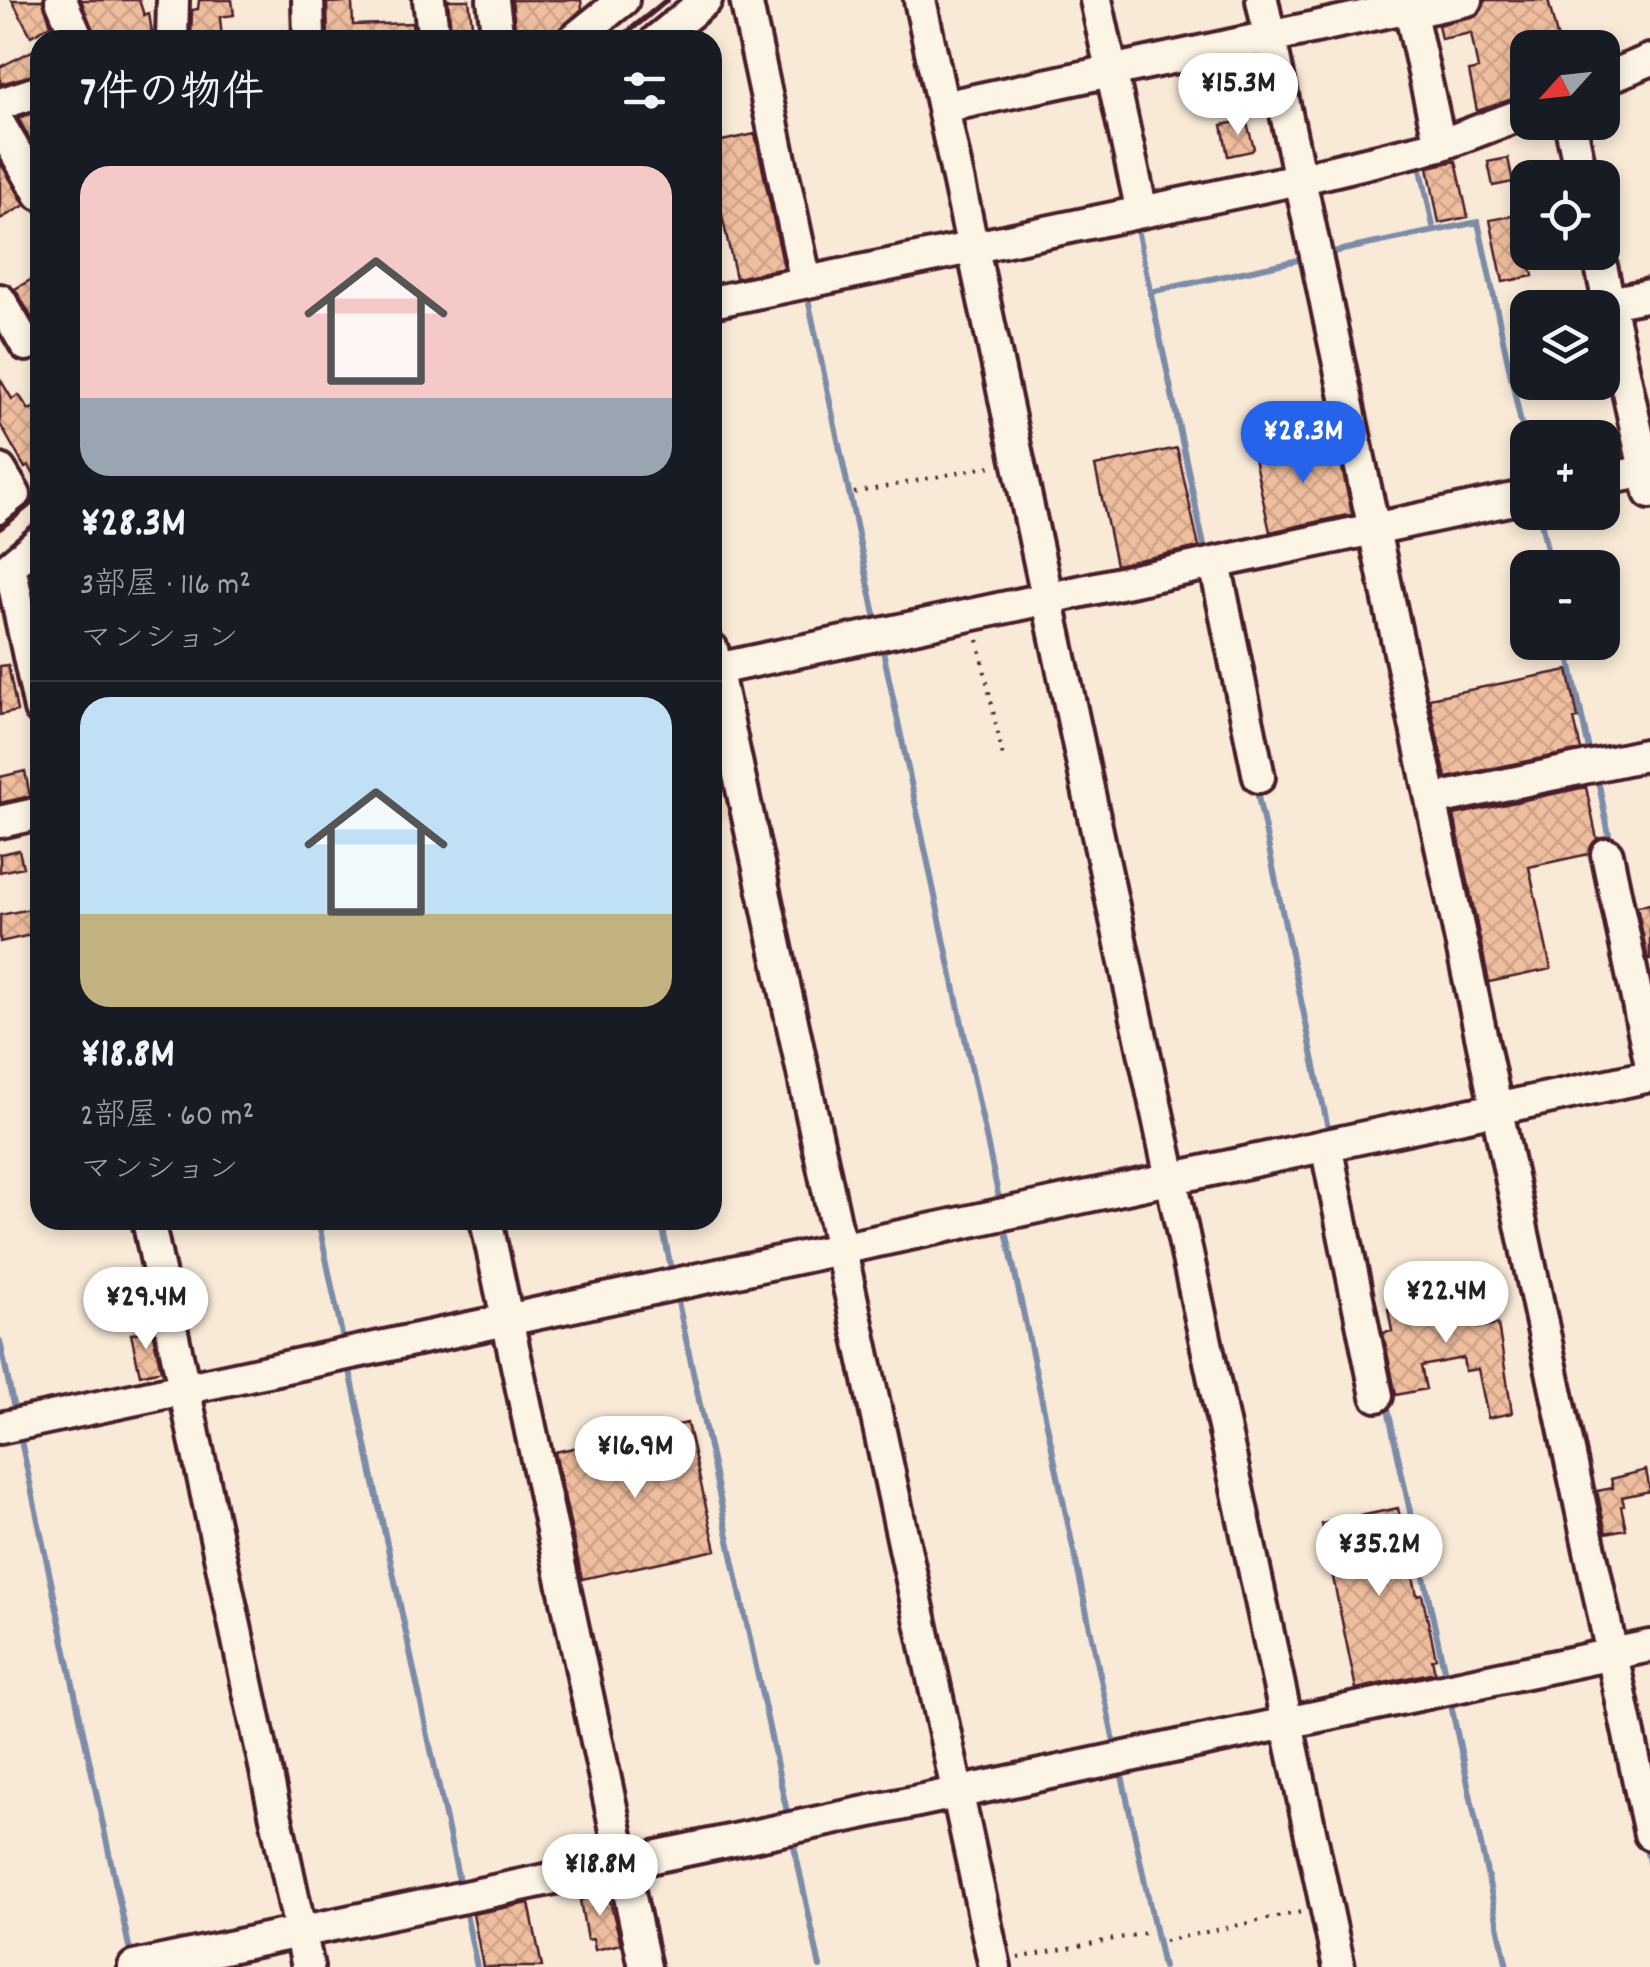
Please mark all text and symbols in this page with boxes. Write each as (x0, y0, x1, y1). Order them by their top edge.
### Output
north arrow (1510, 30, 1620, 140)
map controls (1510, 30, 1620, 660)
pin: ¥15.3M (1157, 53, 1319, 138)
text: ¥15.3M (1200, 62, 1276, 108)
icon: filters (617, 63, 672, 118)
text: 7件の物件 (80, 66, 264, 126)
button: locate (1510, 160, 1620, 270)
icon: home (286, 231, 466, 411)
button: layers (1510, 290, 1620, 400)
pin: ¥28.3M (1222, 401, 1384, 486)
text: ¥28.3M (1263, 410, 1343, 456)
button: + (1510, 420, 1620, 530)
text: ¥28.3M (80, 496, 186, 556)
button: − (1510, 550, 1620, 660)
text: 3部屋 · 116 m² (80, 564, 251, 610)
text: マンション (80, 618, 239, 664)
icon: home (286, 762, 466, 942)
text: ¥18.8M (80, 1027, 175, 1087)
text: 2部屋 · 60 m² (80, 1095, 254, 1141)
text: マンション (80, 1149, 239, 1195)
pin: ¥22.4M (1365, 1261, 1527, 1346)
pin: ¥29.4M (65, 1267, 227, 1352)
text: ¥22.4M (1406, 1270, 1486, 1316)
text: ¥29.4M (105, 1276, 187, 1322)
pin: ¥16.9M (554, 1416, 716, 1501)
text: ¥16.9M (597, 1425, 673, 1471)
pin: ¥35.2M (1298, 1514, 1460, 1599)
text: ¥35.2M (1338, 1523, 1420, 1569)
pin: ¥18.8M (519, 1834, 681, 1919)
text: ¥18.8M (564, 1843, 636, 1889)

